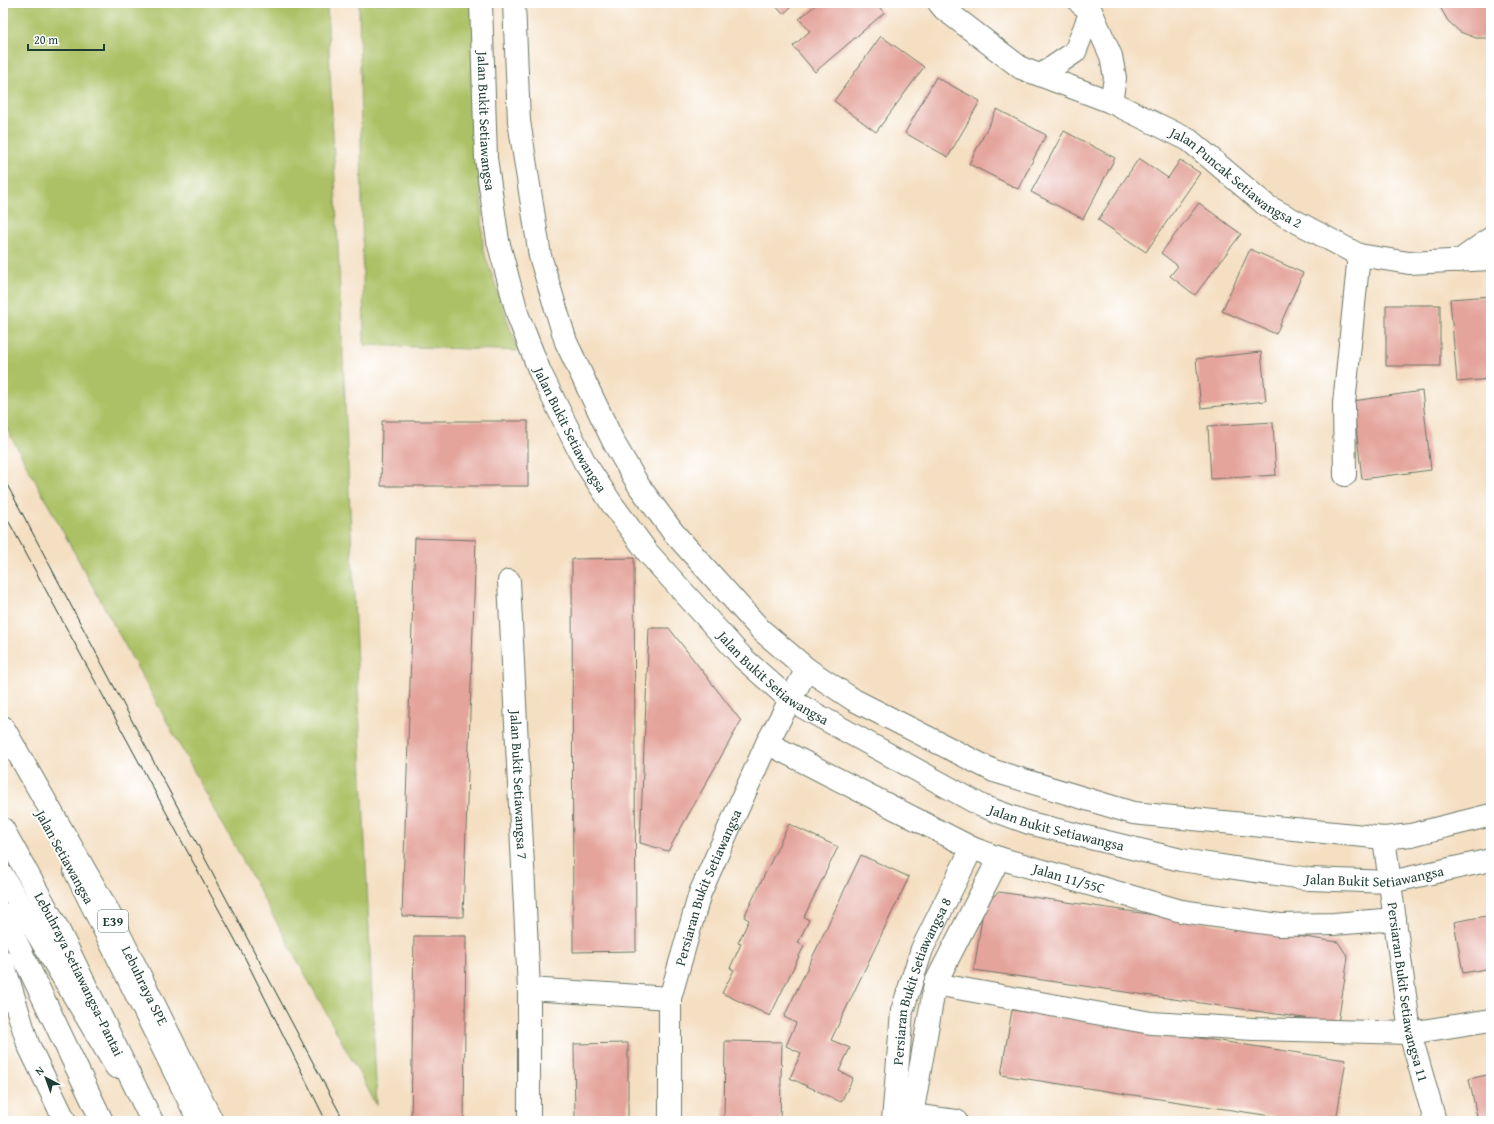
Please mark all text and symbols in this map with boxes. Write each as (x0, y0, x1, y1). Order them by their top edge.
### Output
scale bar (28, 26, 104, 52)
text: 20 m (34, 31, 58, 48)
street label: Jalan Bukit Setiawangsa (472, 49, 501, 192)
street label: Jalan Puncak Setiawangsa 2 (1165, 121, 1306, 233)
street label: Jalan Bukit Setiawangsa (528, 362, 612, 497)
street label: Jalan Bukit Setiawangsa (712, 625, 833, 730)
street label: Jalan Bukit Setiawangsa 7 (505, 708, 533, 860)
street label: Jalan Bukit Setiawangsa (984, 799, 1127, 856)
street label: Jalan Setiawangsa (30, 805, 99, 908)
street label: Persiaran Bukit Setiawangsa (670, 806, 746, 968)
street label: Jalan 11/55C (1029, 858, 1108, 898)
street label: Jalan Bukit Setiawangsa (1302, 861, 1446, 892)
street label: Lebuhraya Setiawangsa–Pantai (30, 888, 129, 1060)
street label: Persiaran Bukit Setiawangsa 8 (888, 894, 956, 1066)
street label: Persiaran Bukit Setiawangsa 11 (1383, 901, 1433, 1084)
road number: E39 (98, 910, 128, 932)
street label: Lebuhraya SPE (117, 942, 173, 1029)
north arrow (26, 1058, 66, 1098)
text: N (31, 1062, 48, 1079)

